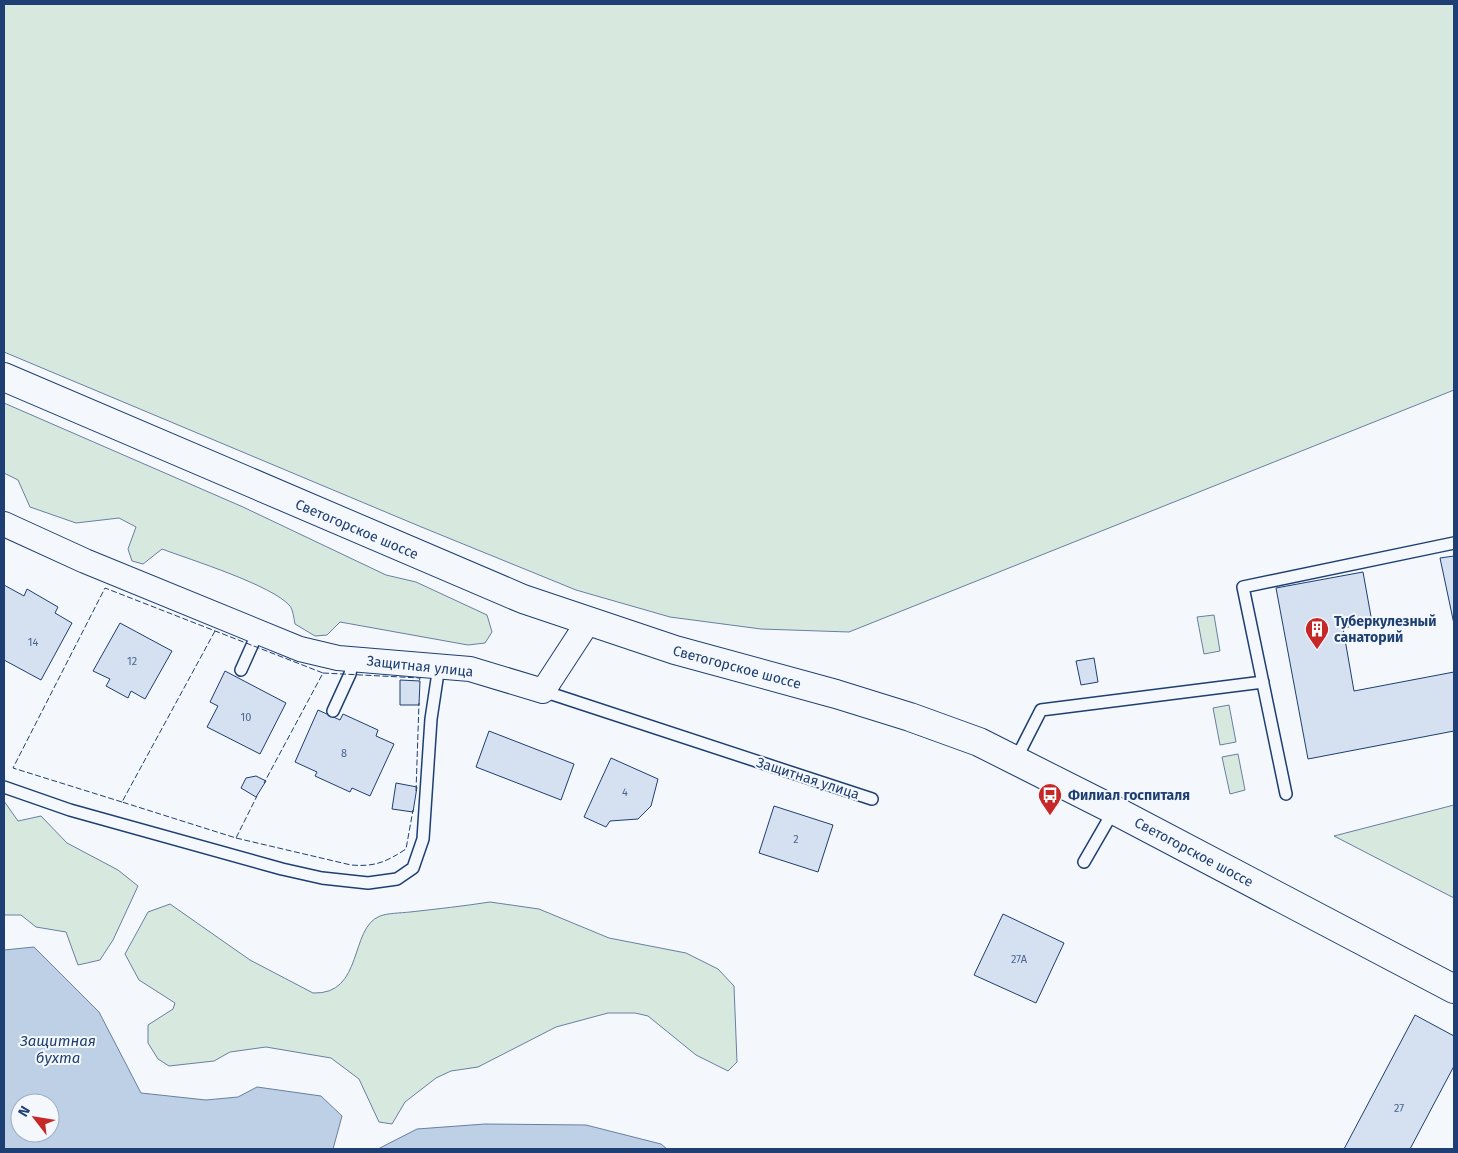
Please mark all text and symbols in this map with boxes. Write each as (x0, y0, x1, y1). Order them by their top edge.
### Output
street label: Светогорское шоссе (293, 496, 421, 563)
place label: Туберкулезный санаторий (1334, 613, 1437, 646)
building icon: Туберкулезный санаторий (1304, 616, 1330, 650)
house number: 14 (28, 636, 38, 649)
street label: Светогорское шоссе (671, 642, 803, 693)
street label: Защитная улица (366, 652, 474, 681)
house number: 12 (127, 655, 137, 668)
house number: 10 (241, 711, 251, 724)
house number: 8 (341, 747, 347, 760)
street label: Защитная улица (754, 754, 861, 803)
bus stop icon: Филиал госпиталя (1037, 782, 1063, 816)
house number: 4 (622, 786, 628, 799)
place label: Филиал госпиталя (1068, 787, 1190, 804)
street label: Светогорское шоссе (1131, 814, 1256, 891)
house number: 2 (793, 833, 799, 846)
house number: 27А (1011, 953, 1028, 966)
water label: Защитная бухта (19, 1032, 96, 1067)
north arrow (10, 1093, 60, 1143)
house number: 27 (1394, 1102, 1404, 1115)
text: N (15, 1103, 34, 1120)

